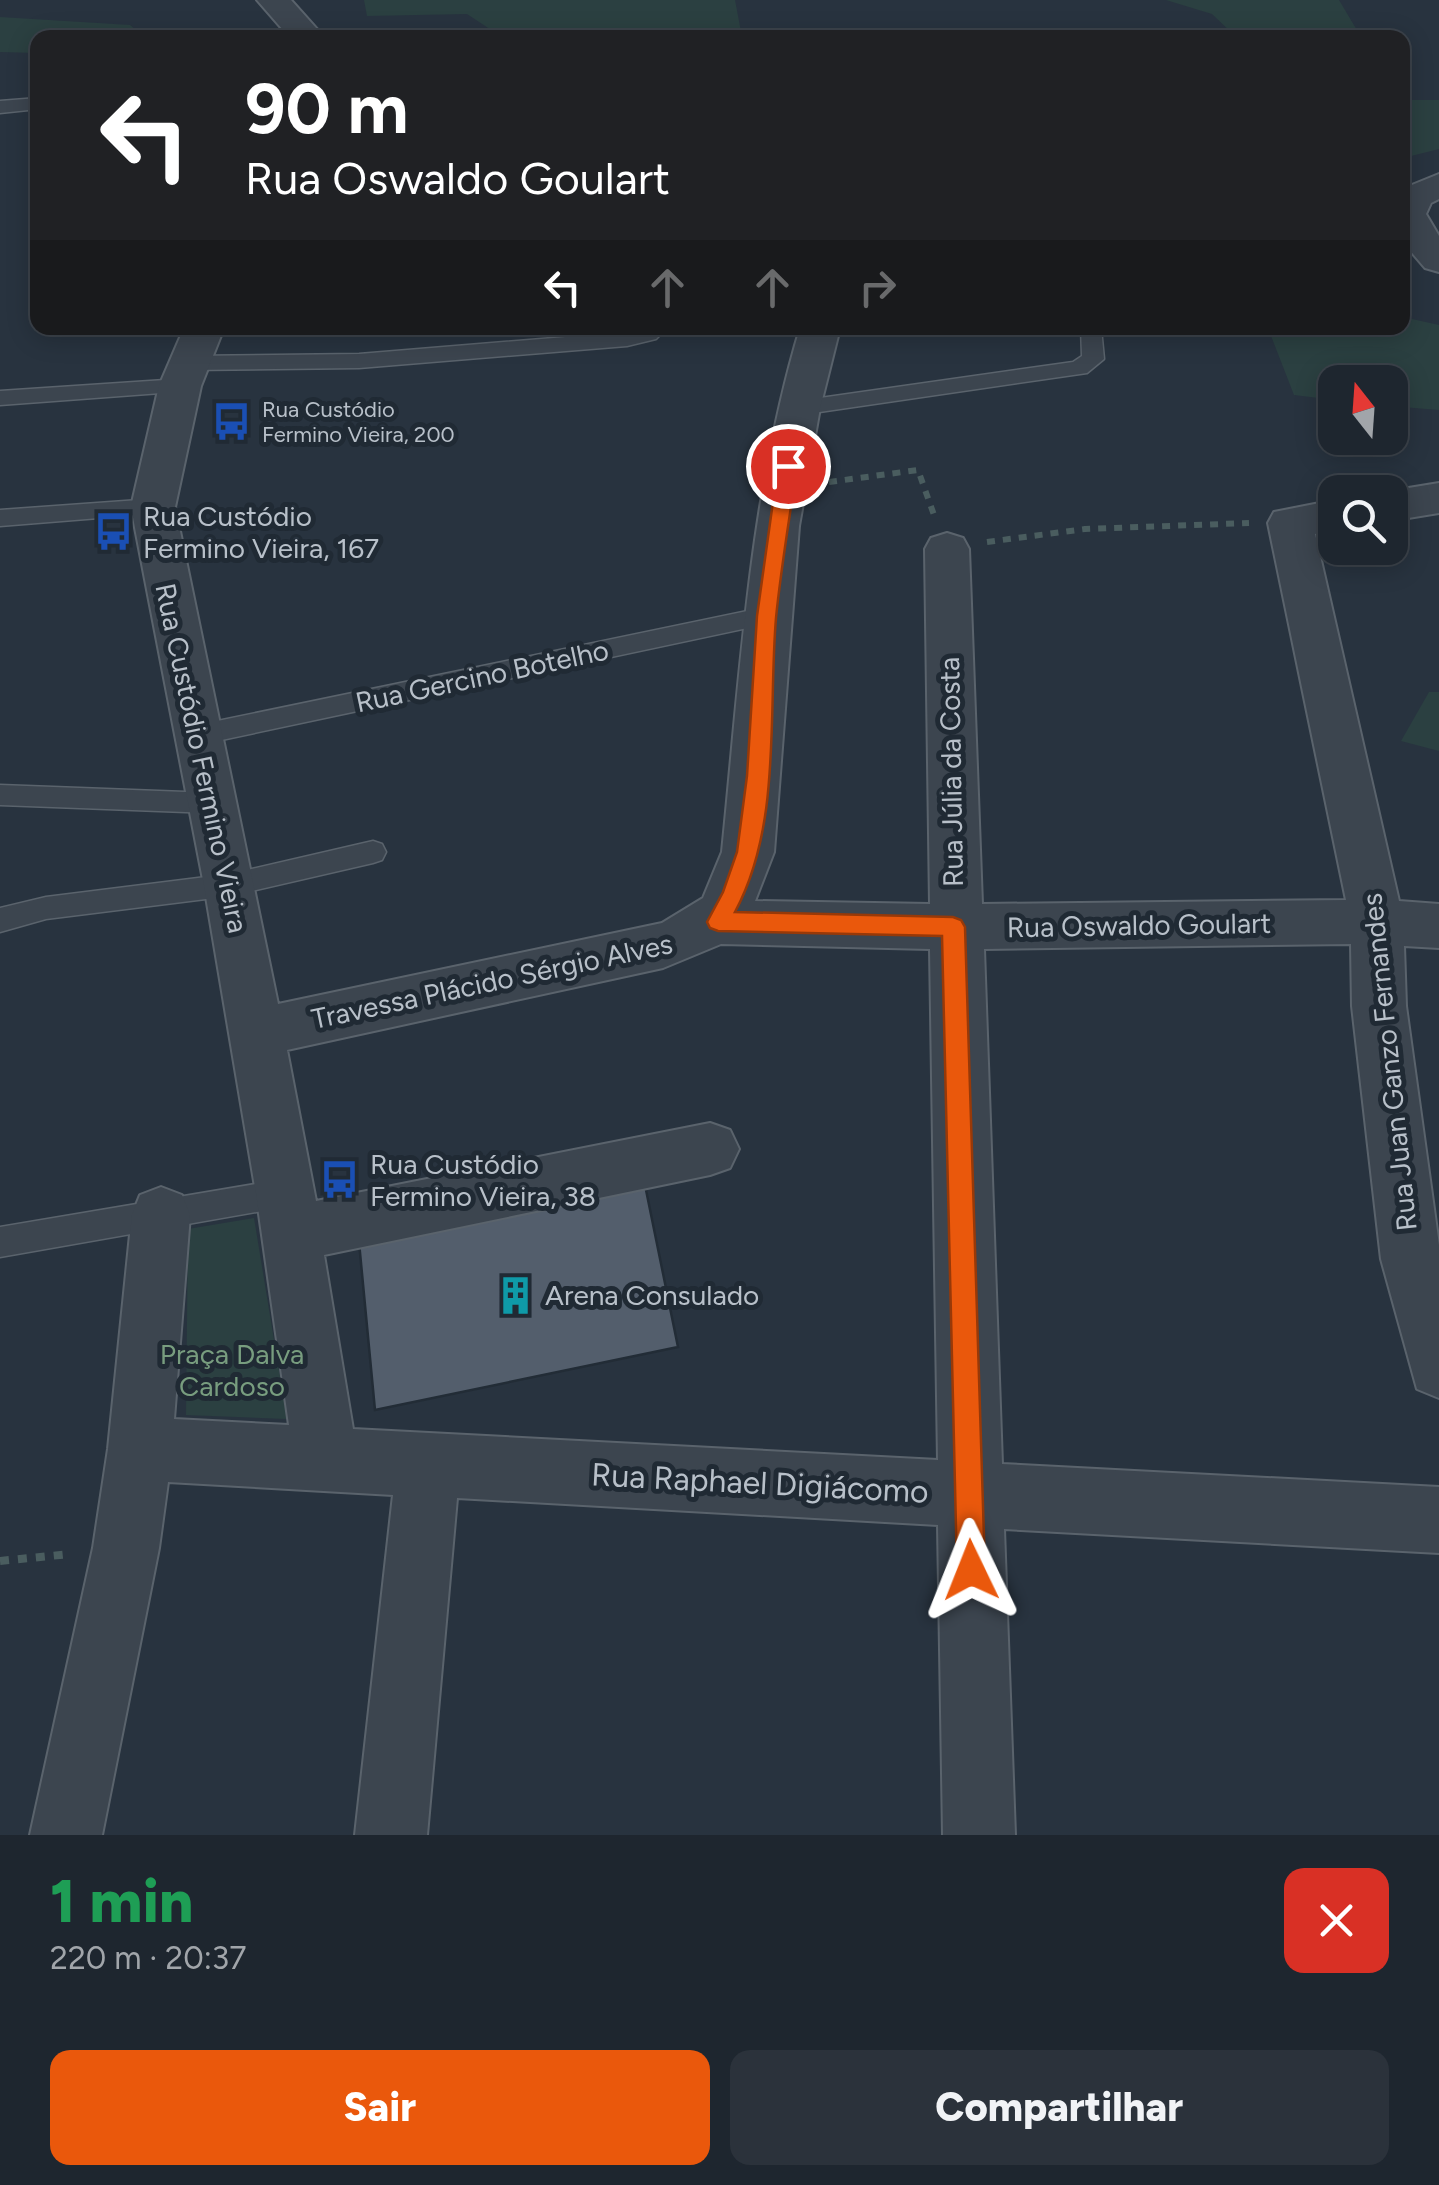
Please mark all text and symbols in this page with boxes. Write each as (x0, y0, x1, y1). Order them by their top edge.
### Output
text: 90 m (245, 66, 409, 151)
icon: left (80, 70, 210, 200)
text: Rua Oswaldo Goulart (245, 151, 670, 205)
icon: left (535, 260, 590, 315)
icon: ahead (640, 260, 695, 315)
icon: ahead (745, 260, 800, 315)
icon: right (850, 260, 905, 315)
north arrow (1318, 365, 1408, 455)
map controls (1318, 365, 1408, 565)
place label: Rua Custódio Fermino Vieira, 200 (262, 396, 455, 448)
bus stop icon: Rua Custódio Fermino Vieira, 200 (211, 401, 253, 443)
pin (746, 424, 831, 509)
icon: arrive (761, 439, 816, 494)
button: search (1318, 475, 1408, 565)
place label: Rua Custódio Fermino Vieira, 167 (143, 499, 379, 565)
bus stop icon: Rua Custódio Fermino Vieira, 167 (92, 511, 134, 553)
street label: Rua Custódio Fermino Vieira (148, 580, 256, 936)
street label: Rua Gercino Botelho (352, 633, 612, 719)
street label: Rua Júlia da Costa (932, 657, 970, 887)
street label: Rua Juan Ganzo Fernandes (1354, 891, 1424, 1233)
street label: Rua Oswaldo Goulart (1007, 906, 1271, 944)
street label: Travessa Plácido Sérgio Alves (308, 926, 676, 1036)
place label: Rua Custódio Fermino Vieira, 38 (370, 1147, 596, 1213)
bus stop icon: Rua Custódio Fermino Vieira, 38 (319, 1159, 361, 1201)
building icon: Arena Consulado (494, 1274, 536, 1316)
place label: Arena Consulado (545, 1278, 759, 1312)
park label: Praça Dalva Cardoso (160, 1337, 304, 1403)
street label: Rua Raphael Digiácomo (590, 1455, 930, 1511)
position arrow (919, 1518, 1023, 1622)
text: 1 min (50, 1865, 193, 1937)
button: close (1284, 1868, 1389, 1973)
text: 220 m · 20:37 (50, 1939, 246, 1977)
button: Sair (50, 2050, 710, 2165)
button: Compartilhar (730, 2050, 1389, 2165)

